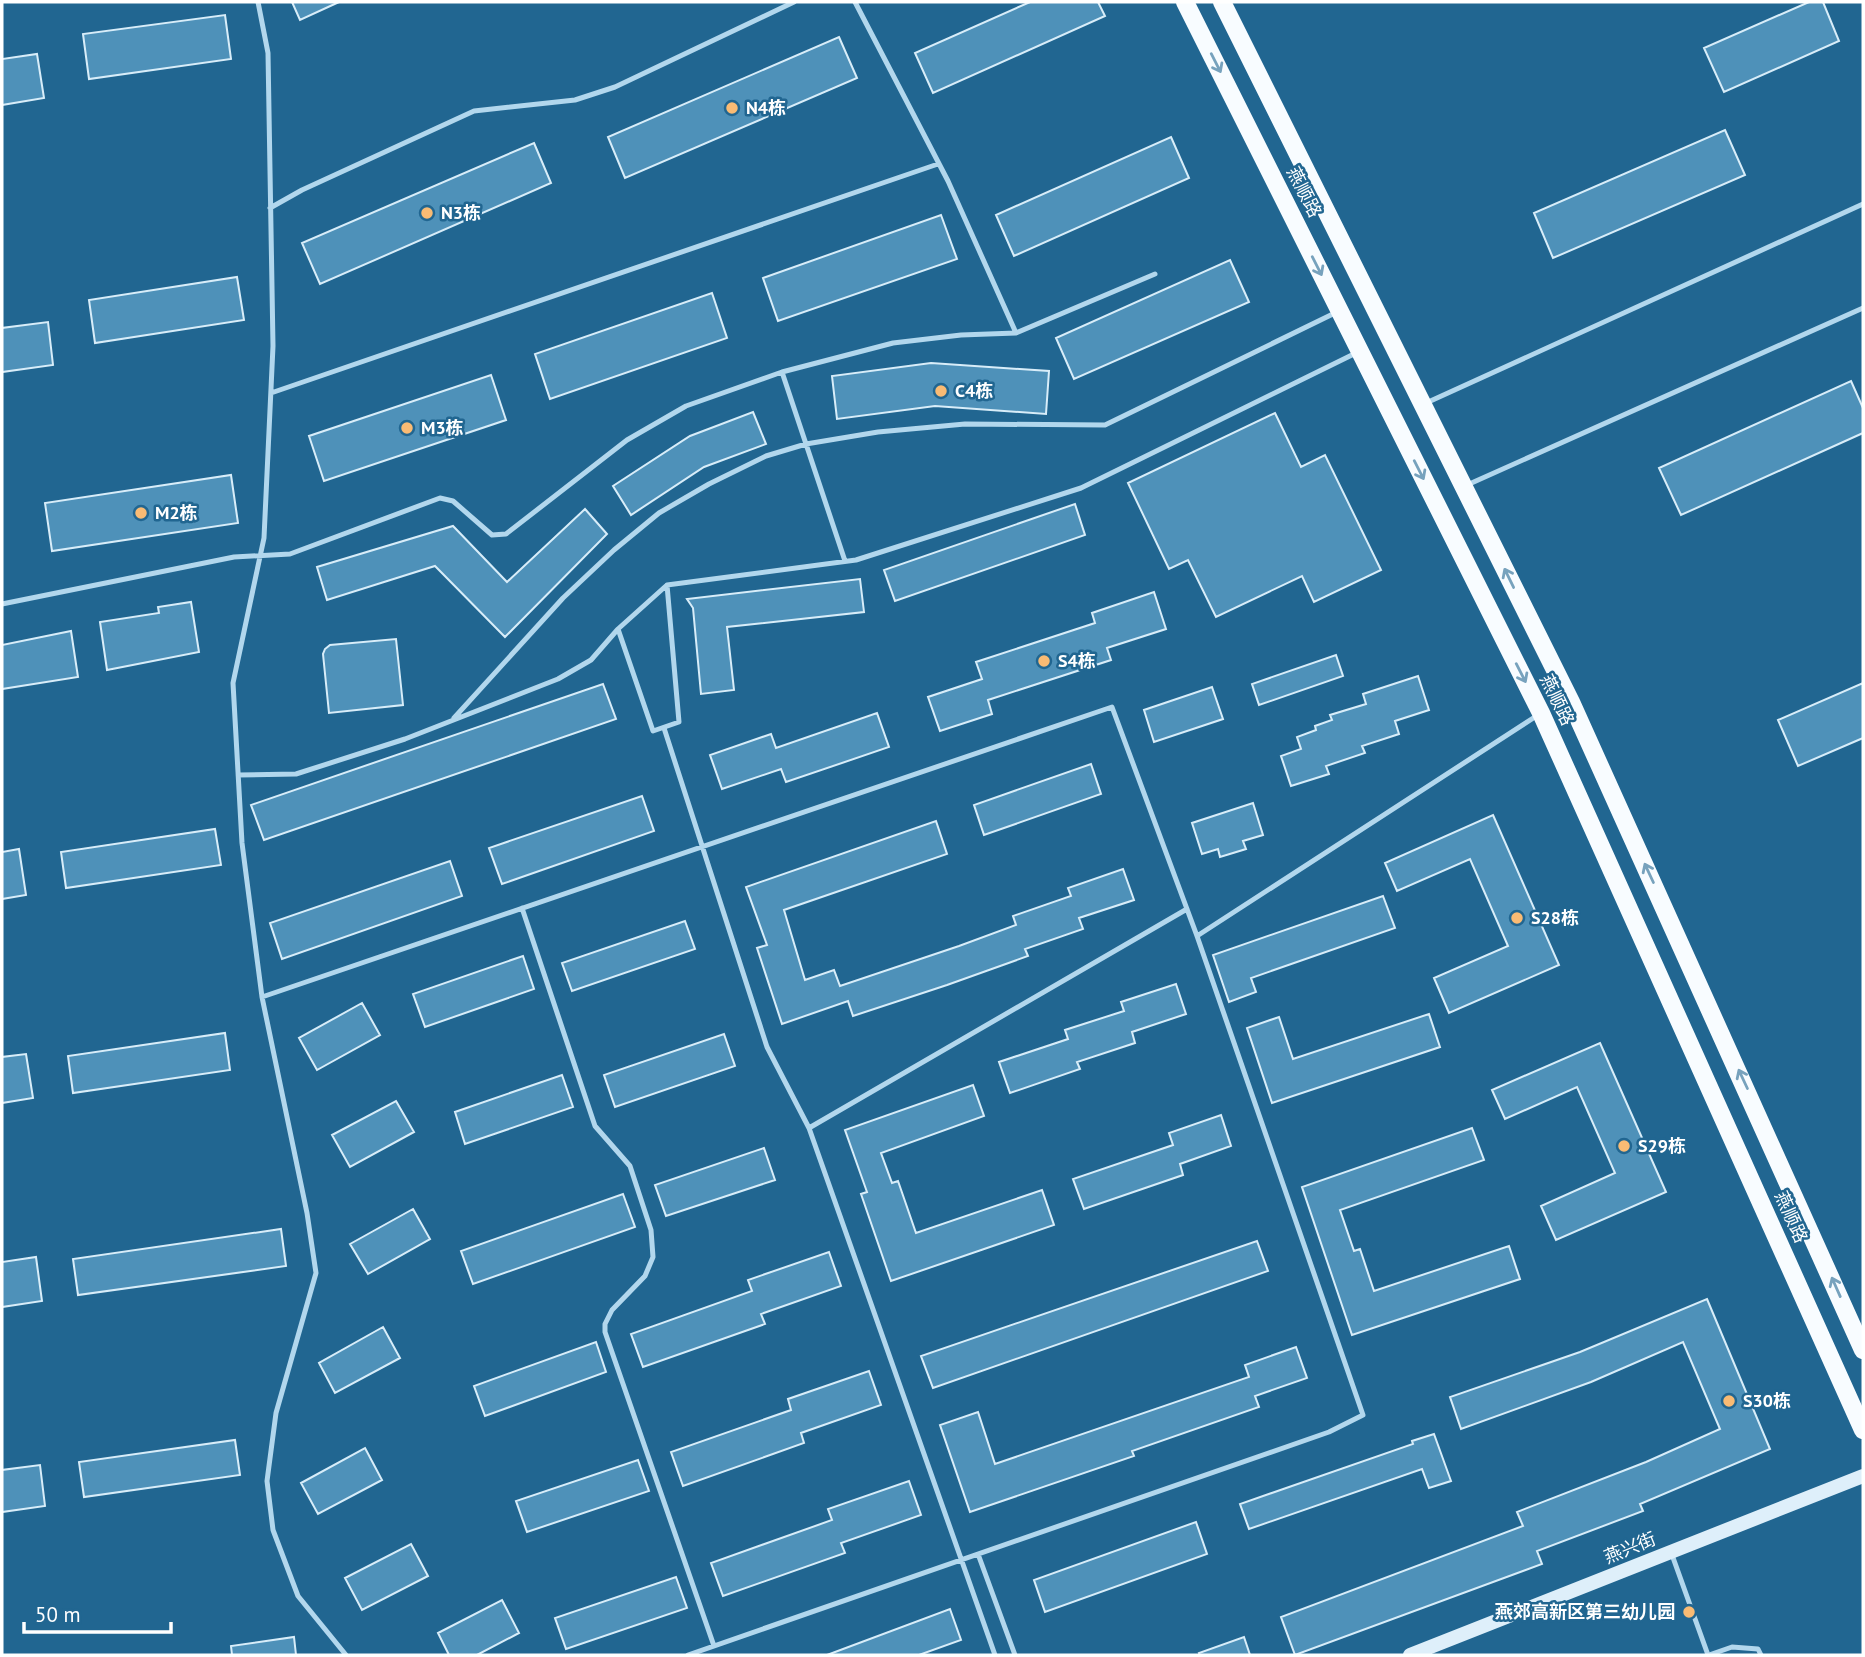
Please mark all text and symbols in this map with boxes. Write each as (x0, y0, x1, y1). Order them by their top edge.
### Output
one-way arrow (1209, 52, 1223, 73)
place label: N4栋 (746, 96, 786, 119)
marker: N4栋 (724, 100, 740, 116)
street label: 燕顺路 (1282, 162, 1327, 221)
place label: N3栋 (441, 201, 481, 224)
marker: N3栋 (419, 205, 435, 221)
one-way arrow (1311, 255, 1325, 276)
place label: C4栋 (955, 379, 993, 402)
marker: C4栋 (933, 383, 949, 399)
place label: M3栋 (421, 416, 464, 439)
marker: M3栋 (399, 420, 415, 436)
one-way arrow (1413, 459, 1427, 480)
place label: M2栋 (155, 501, 198, 524)
marker: M2栋 (133, 505, 149, 521)
one-way arrow (1502, 568, 1516, 589)
place label: S4栋 (1058, 649, 1096, 672)
marker: S4栋 (1036, 653, 1052, 669)
one-way arrow (1514, 662, 1528, 683)
street label: 燕顺路 (1535, 670, 1580, 729)
one-way arrow (1641, 862, 1654, 883)
place label: S28栋 (1531, 906, 1579, 929)
marker: S28栋 (1509, 910, 1525, 926)
one-way arrow (1736, 1069, 1749, 1091)
place label: S29栋 (1638, 1134, 1686, 1157)
marker: S29栋 (1616, 1138, 1632, 1154)
street label: 燕顺路 (1770, 1187, 1813, 1246)
one-way arrow (1829, 1277, 1842, 1298)
place label: S30栋 (1743, 1389, 1791, 1412)
marker: S30栋 (1721, 1393, 1737, 1409)
street label: 燕兴街 (1600, 1527, 1659, 1568)
scale bar (24, 1590, 172, 1634)
place label: 燕郊高新区第三幼儿园 (1495, 1600, 1675, 1623)
text: 50 m (35, 1601, 81, 1628)
marker: 燕郊高新区第三幼儿园 (1681, 1604, 1697, 1620)

